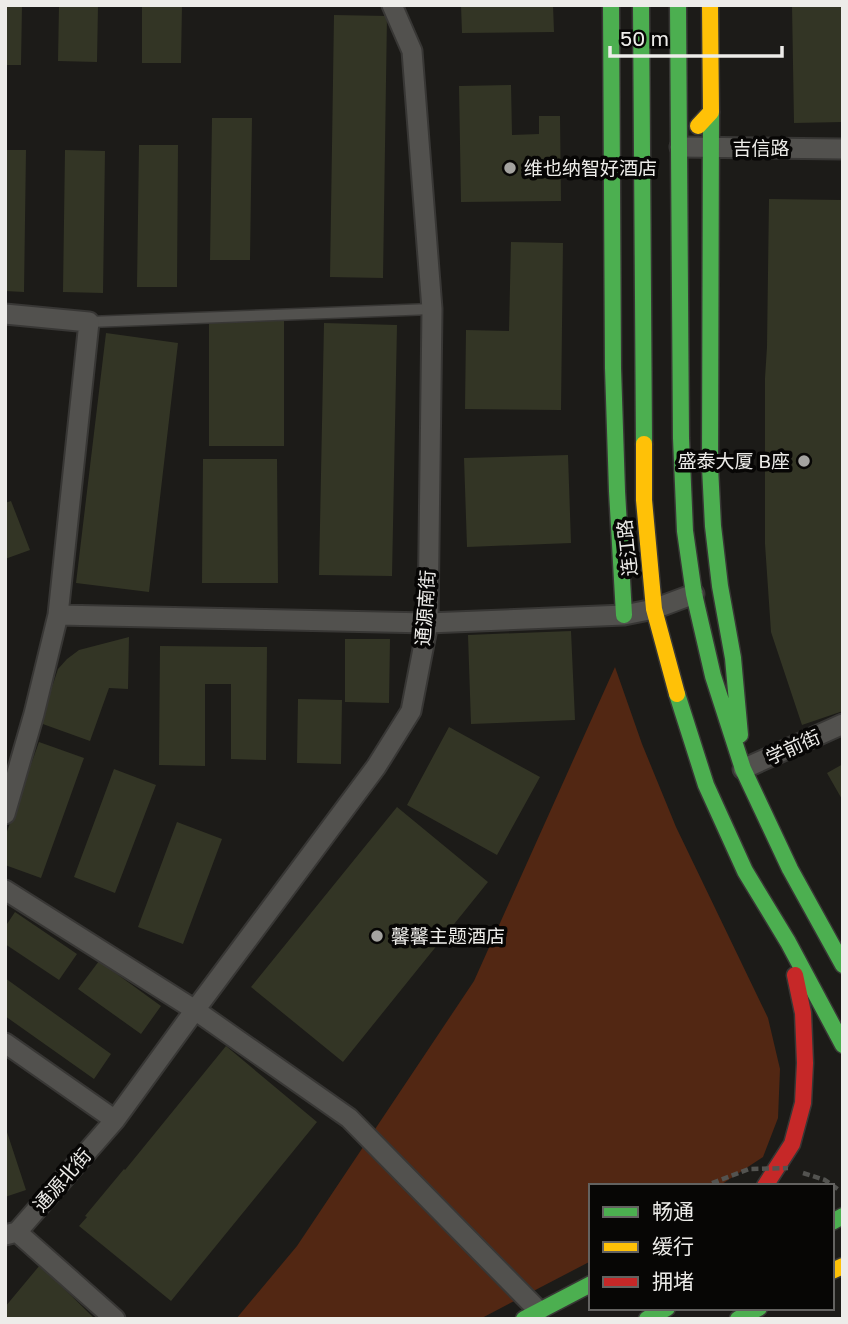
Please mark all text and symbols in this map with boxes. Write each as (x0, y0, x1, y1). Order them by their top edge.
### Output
scale bar (610, 14, 782, 58)
text: 50 m (620, 25, 669, 51)
street label: 吉信路 (732, 136, 790, 159)
place label: 维也纳智好酒店 (524, 156, 657, 179)
marker: 维也纳智好酒店 (502, 160, 518, 176)
place label: 盛泰大厦 B座 (678, 449, 790, 472)
marker: 盛泰大厦 B座 (796, 453, 812, 469)
street label: 连江路 (612, 518, 641, 578)
street label: 通源南街 (410, 569, 439, 647)
street label: 学前街 (762, 724, 824, 769)
place label: 馨馨主题酒店 (391, 924, 505, 947)
marker: 馨馨主题酒店 (369, 928, 385, 944)
street label: 通源北街 (28, 1143, 95, 1216)
legend (589, 1184, 834, 1310)
text: 畅通 (652, 1198, 694, 1224)
text: 缓行 (652, 1233, 694, 1259)
text: 拥堵 (652, 1268, 694, 1294)

